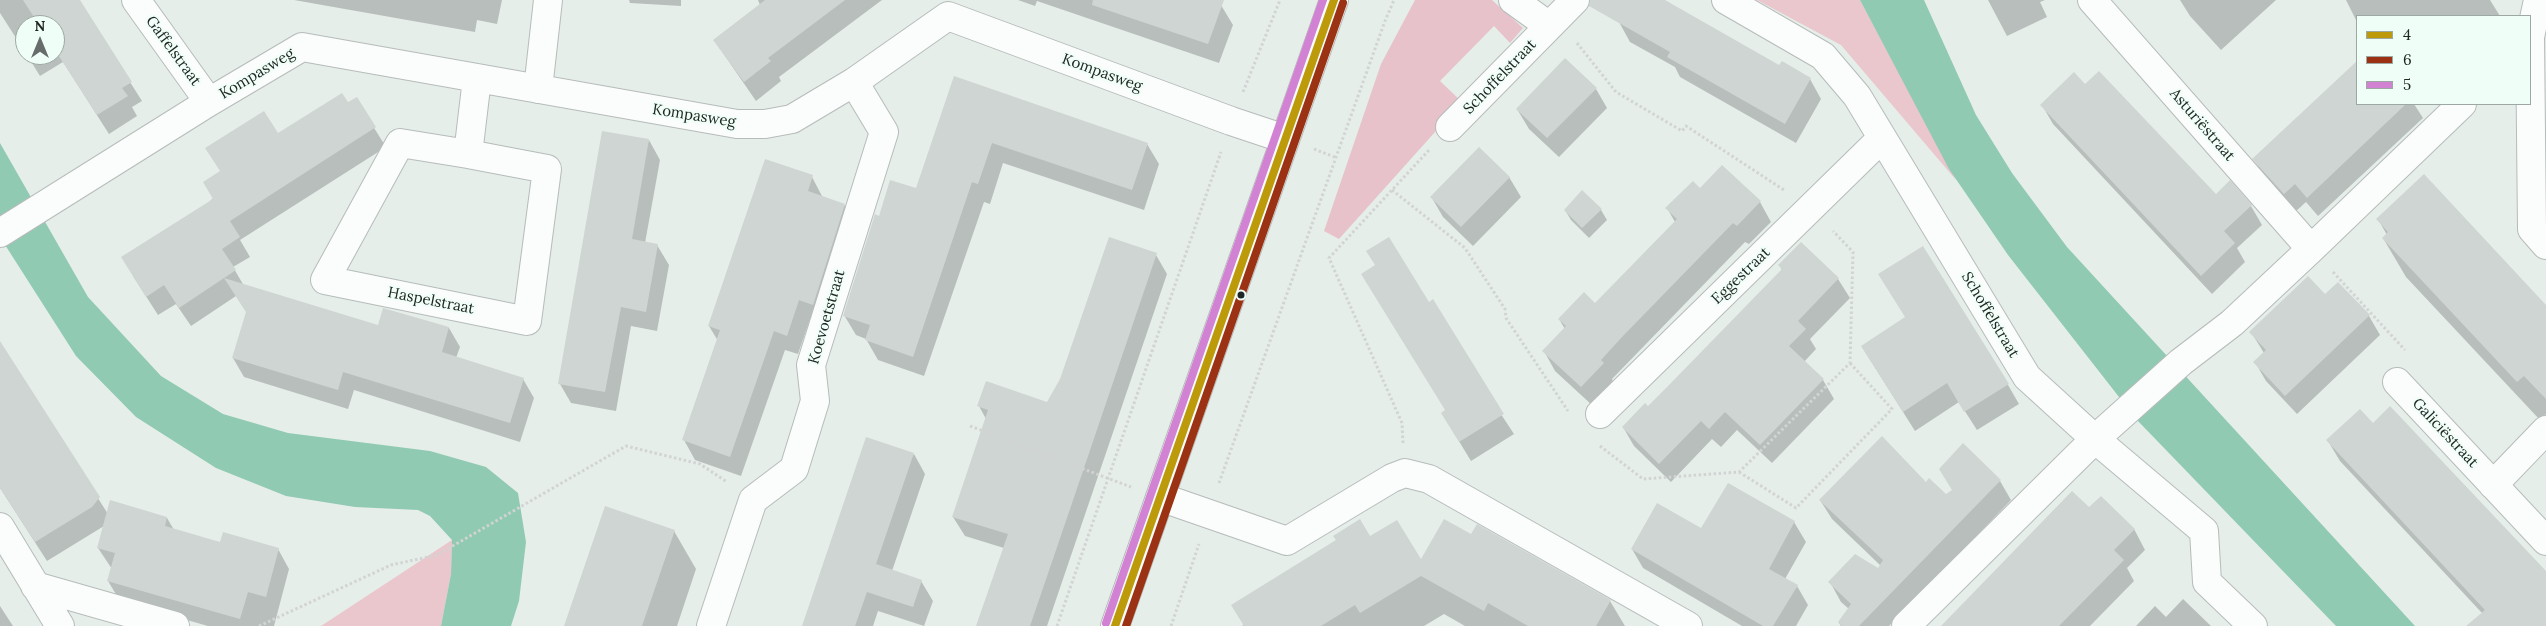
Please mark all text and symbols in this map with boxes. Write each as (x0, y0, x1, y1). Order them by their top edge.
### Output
street label: Gaffelstraat (142, 13, 204, 89)
north arrow (15, 15, 65, 65)
legend (2356, 15, 2531, 105)
text: N (35, 17, 45, 35)
text: 4 (2403, 25, 2411, 44)
street label: Schoffelstraat (1460, 36, 1540, 118)
street label: Kompasweg (216, 45, 298, 103)
street label: Kompasweg (1059, 50, 1145, 96)
text: 6 (2403, 50, 2412, 69)
text: 5 (2403, 75, 2411, 94)
street label: Asturiëstraat (2166, 85, 2238, 165)
street label: Kompasweg (651, 101, 737, 131)
street label: Eggestraat (1708, 244, 1774, 308)
street label: Koevoetstraat (805, 268, 849, 366)
street label: Schoffelstraat (1957, 269, 2023, 361)
street label: Haspelstraat (386, 284, 476, 318)
unlabelled marker (1236, 290, 1246, 300)
street label: Galiciëstraat (2408, 395, 2482, 471)

